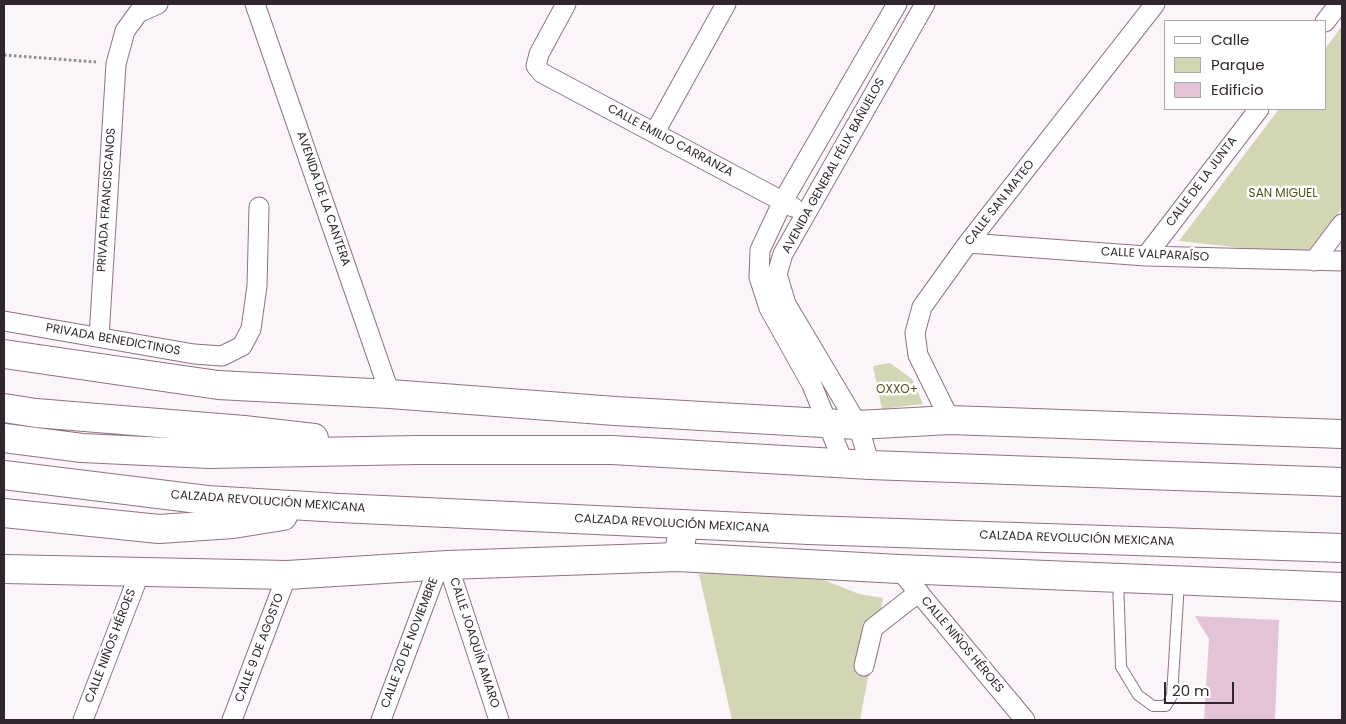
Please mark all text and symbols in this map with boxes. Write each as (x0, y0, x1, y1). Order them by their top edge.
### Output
legend (1164, 20, 1326, 110)
text: Calle (1211, 29, 1249, 50)
text: Parque (1211, 54, 1264, 75)
street label: AVENIDA GENERAL FÉLIX BAÑUELOS (780, 76, 888, 256)
text: Edificio (1211, 79, 1264, 100)
street label: CALLE EMILIO CARRANZA (605, 102, 735, 180)
street label: PRIVADA FRANCISCANOS (95, 127, 119, 273)
street label: AVENIDA DE LA CANTERA (293, 130, 353, 268)
street label: CALLE DE LA JUNTA (1163, 134, 1241, 230)
street label: CALLE SAN MATEO (962, 157, 1038, 249)
park label: SAN MIGUEL (1249, 187, 1317, 201)
street label: CALLE VALPARAÍSO (1101, 245, 1209, 265)
street label: PRIVADA BENEDICTINOS (45, 321, 181, 359)
park label: OXXO+ (876, 383, 918, 397)
street label: CALZADA REVOLUCIÓN MEXICANA (170, 488, 366, 516)
street label: CALZADA REVOLUCIÓN MEXICANA (574, 512, 770, 536)
street label: CALZADA REVOLUCIÓN MEXICANA (979, 528, 1175, 550)
street label: CALLE 20 DE NOVIEMBRE (378, 576, 442, 710)
street label: CALLE JOAQUÍN AMARO (446, 576, 502, 710)
street label: CALLE NIÑOS HÉROES (83, 587, 139, 705)
street label: CALLE 9 DE AGOSTO (233, 591, 287, 705)
street label: CALLE NIÑOS HÉROES (918, 594, 1006, 696)
scale bar (1166, 672, 1236, 704)
text: 20 m (1172, 680, 1210, 701)

